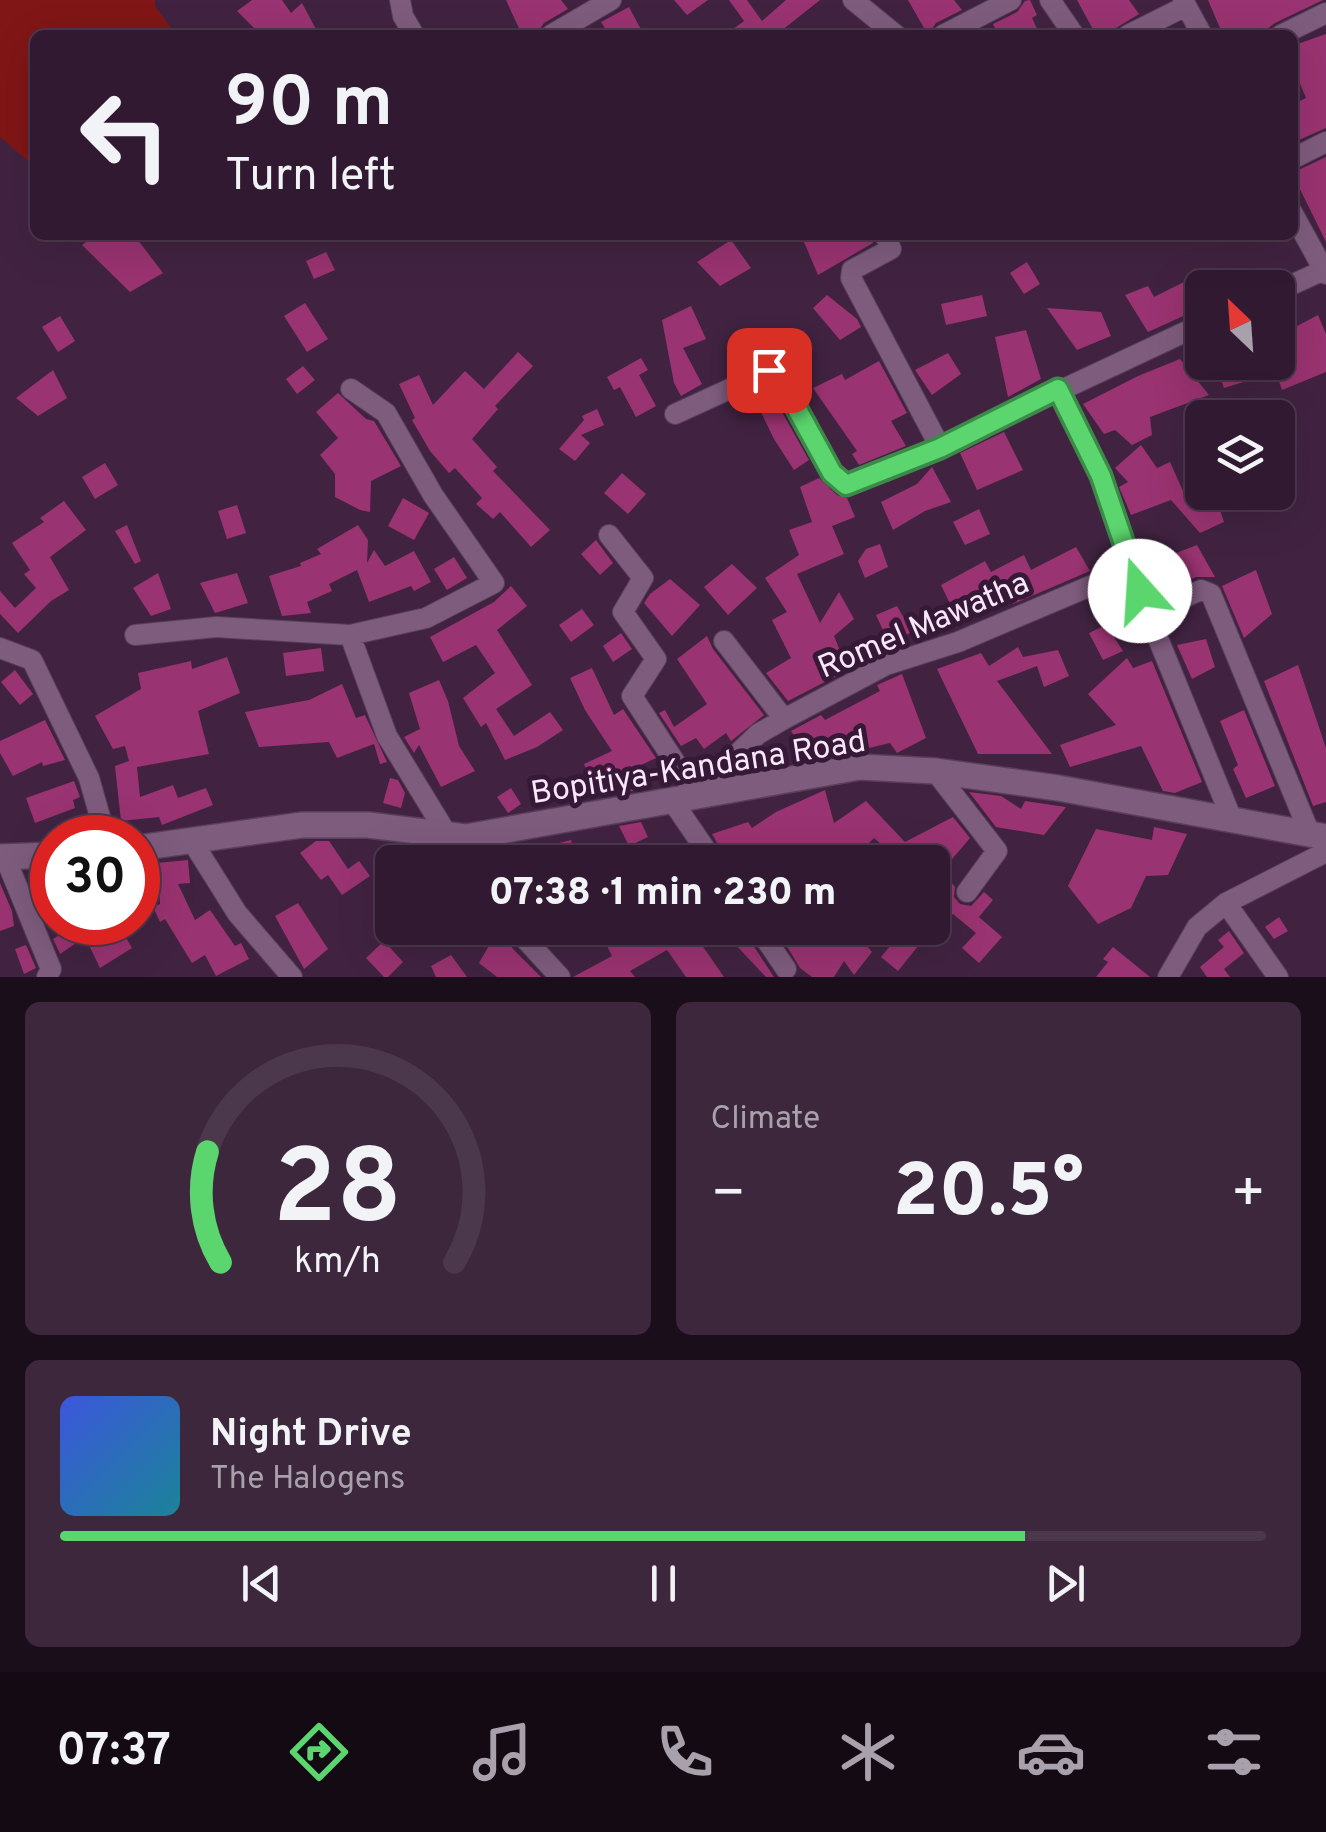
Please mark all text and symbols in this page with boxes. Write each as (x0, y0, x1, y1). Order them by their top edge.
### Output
text: 90 m (225, 62, 393, 151)
icon: left (60, 70, 190, 200)
text: Turn left (225, 149, 396, 206)
north arrow (1185, 270, 1295, 380)
map controls (1185, 270, 1295, 510)
pin (727, 328, 812, 413)
icon: arrive (742, 343, 797, 398)
button: layers (1185, 400, 1295, 510)
position arrow (1088, 539, 1192, 643)
street label: Romel Mawatha (813, 564, 1036, 689)
street label: Bopitiya-Kandana Road (528, 723, 869, 815)
speed limit sign: 30 (30, 815, 160, 945)
text: 07:38 · 1 min · 230 m (489, 870, 836, 919)
text: Climate (711, 1100, 820, 1140)
text: 28 (273, 1128, 402, 1260)
text: 20.5° (893, 1148, 1084, 1243)
text: − (711, 1161, 746, 1231)
text: + (1231, 1161, 1266, 1231)
text: km/h (294, 1240, 381, 1286)
text: Night Drive (210, 1411, 412, 1460)
text: The Halogens (210, 1460, 405, 1500)
icon: previous (234, 1556, 289, 1611)
icon: pause (636, 1556, 691, 1611)
icon: next (1038, 1556, 1093, 1611)
icon: directions (284, 1717, 354, 1787)
icon: music (467, 1717, 537, 1787)
icon: phone (650, 1717, 720, 1787)
icon: climate (833, 1717, 903, 1787)
icon: car (1016, 1717, 1086, 1787)
icon: filters (1199, 1717, 1269, 1787)
text: 07:37 (57, 1724, 171, 1781)

